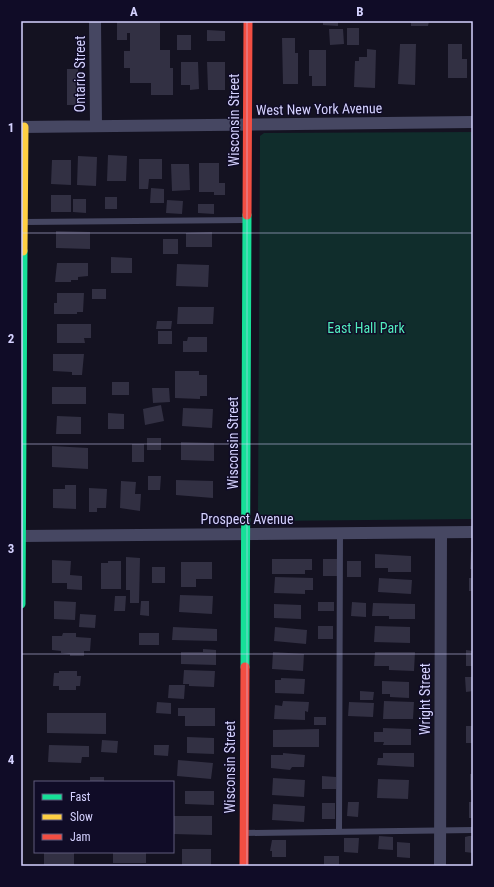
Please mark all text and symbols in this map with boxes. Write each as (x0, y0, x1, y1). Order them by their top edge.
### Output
text: A (130, 4, 138, 19)
text: B (356, 4, 364, 19)
street label: Ontario Street (72, 36, 88, 112)
street label: Wisconsin Street (226, 74, 242, 166)
street label: West New York Avenue (256, 100, 383, 118)
text: 1 (8, 120, 14, 135)
park label: East Hall Park (327, 320, 405, 336)
text: 2 (8, 331, 15, 346)
street label: Wisconsin Street (225, 397, 241, 489)
street label: Prospect Avenue (201, 511, 294, 527)
text: 3 (8, 541, 14, 556)
street label: Wright Street (417, 663, 433, 735)
street label: Wisconsin Street (222, 721, 238, 813)
text: 4 (8, 752, 15, 767)
legend (34, 781, 174, 853)
text: Fast (70, 790, 91, 804)
text: Slow (70, 810, 93, 824)
text: Jam (70, 830, 91, 844)

